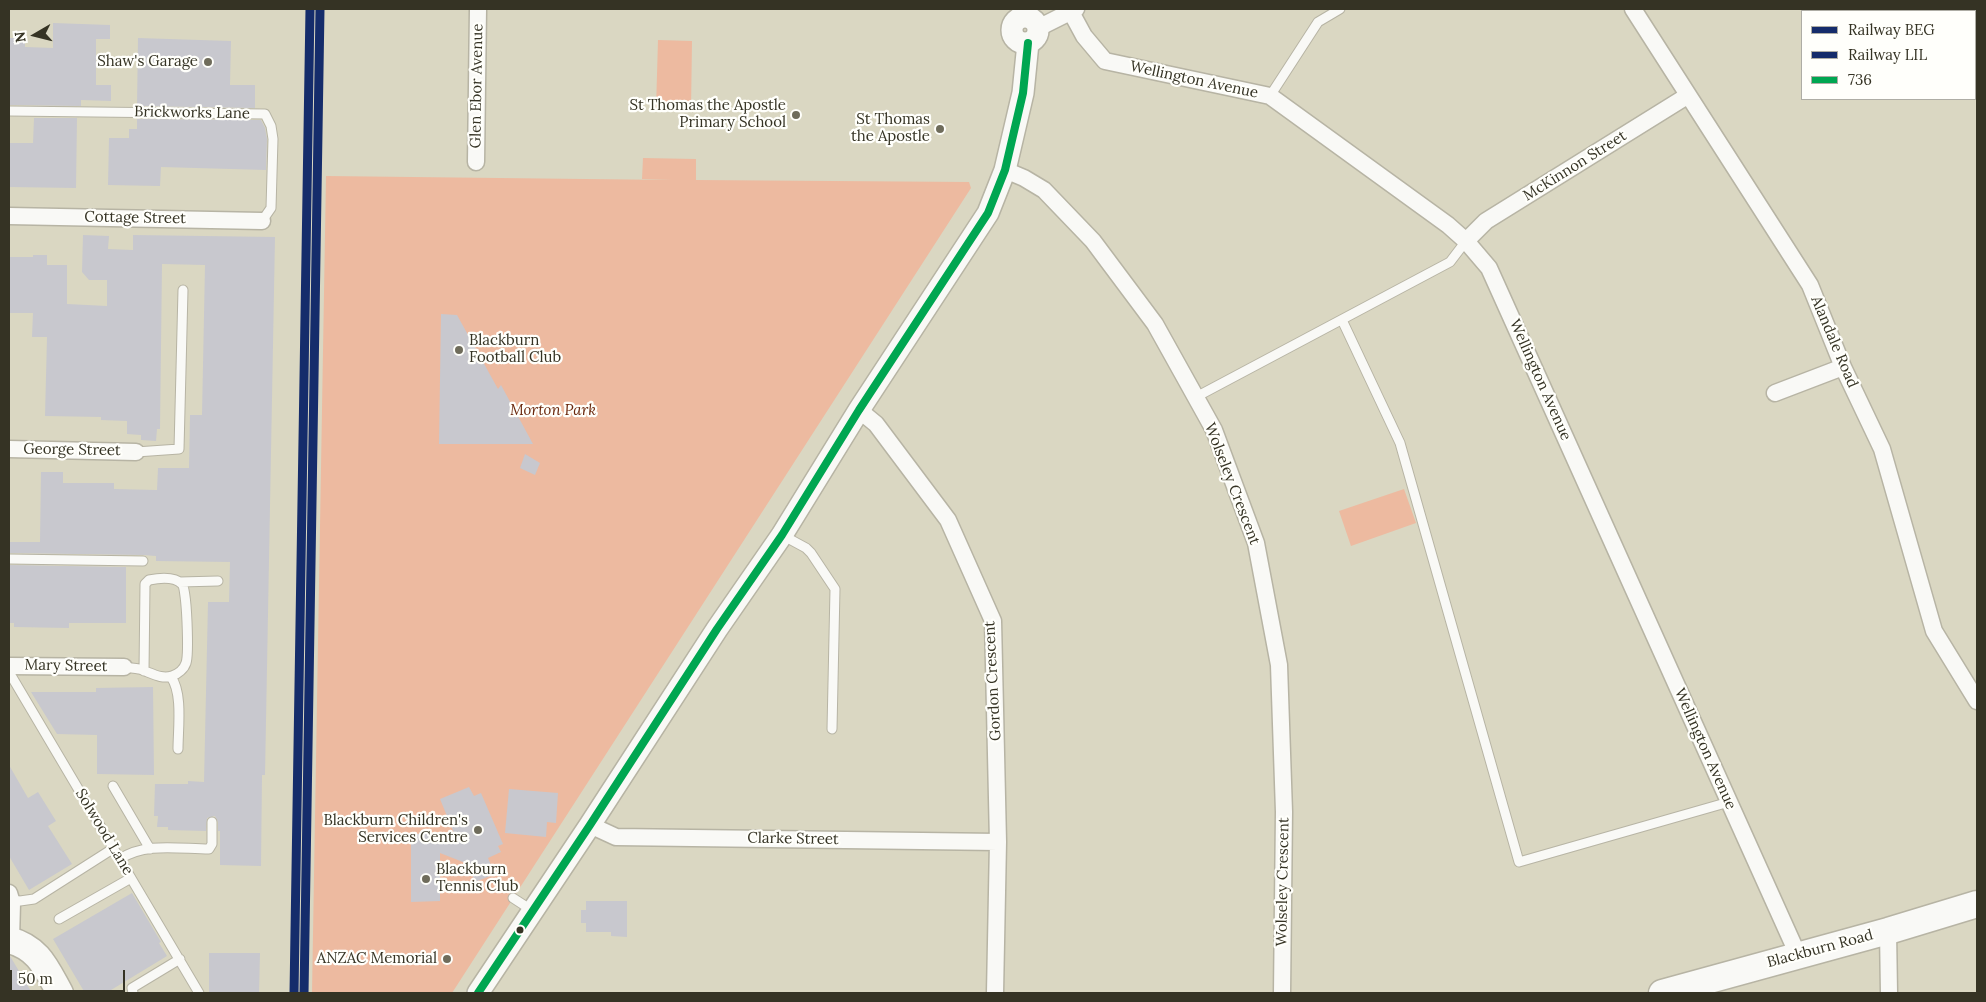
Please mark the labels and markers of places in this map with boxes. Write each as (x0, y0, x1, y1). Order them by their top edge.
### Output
place label: Shaw's Garage (97, 53, 198, 71)
marker: Shaw's Garage (202, 56, 214, 68)
place label: St Thomas the Apostle Primary School (629, 97, 786, 132)
marker: St Thomas the Apostle Primary School (790, 109, 802, 121)
place label: St Thomas the Apostle (851, 111, 930, 146)
marker: St Thomas the Apostle (934, 123, 946, 135)
place label: Blackburn Football Club (469, 332, 561, 367)
marker: Blackburn Football Club (453, 344, 465, 356)
place label: Blackburn Children's Services Centre (323, 812, 468, 847)
marker: Blackburn Children's Services Centre (472, 824, 484, 836)
place label: Blackburn Tennis Club (436, 861, 519, 896)
marker: Blackburn Tennis Club (420, 873, 432, 885)
unlabelled marker (515, 925, 525, 935)
place label: ANZAC Memorial (317, 950, 437, 968)
marker: ANZAC Memorial (441, 953, 453, 965)

